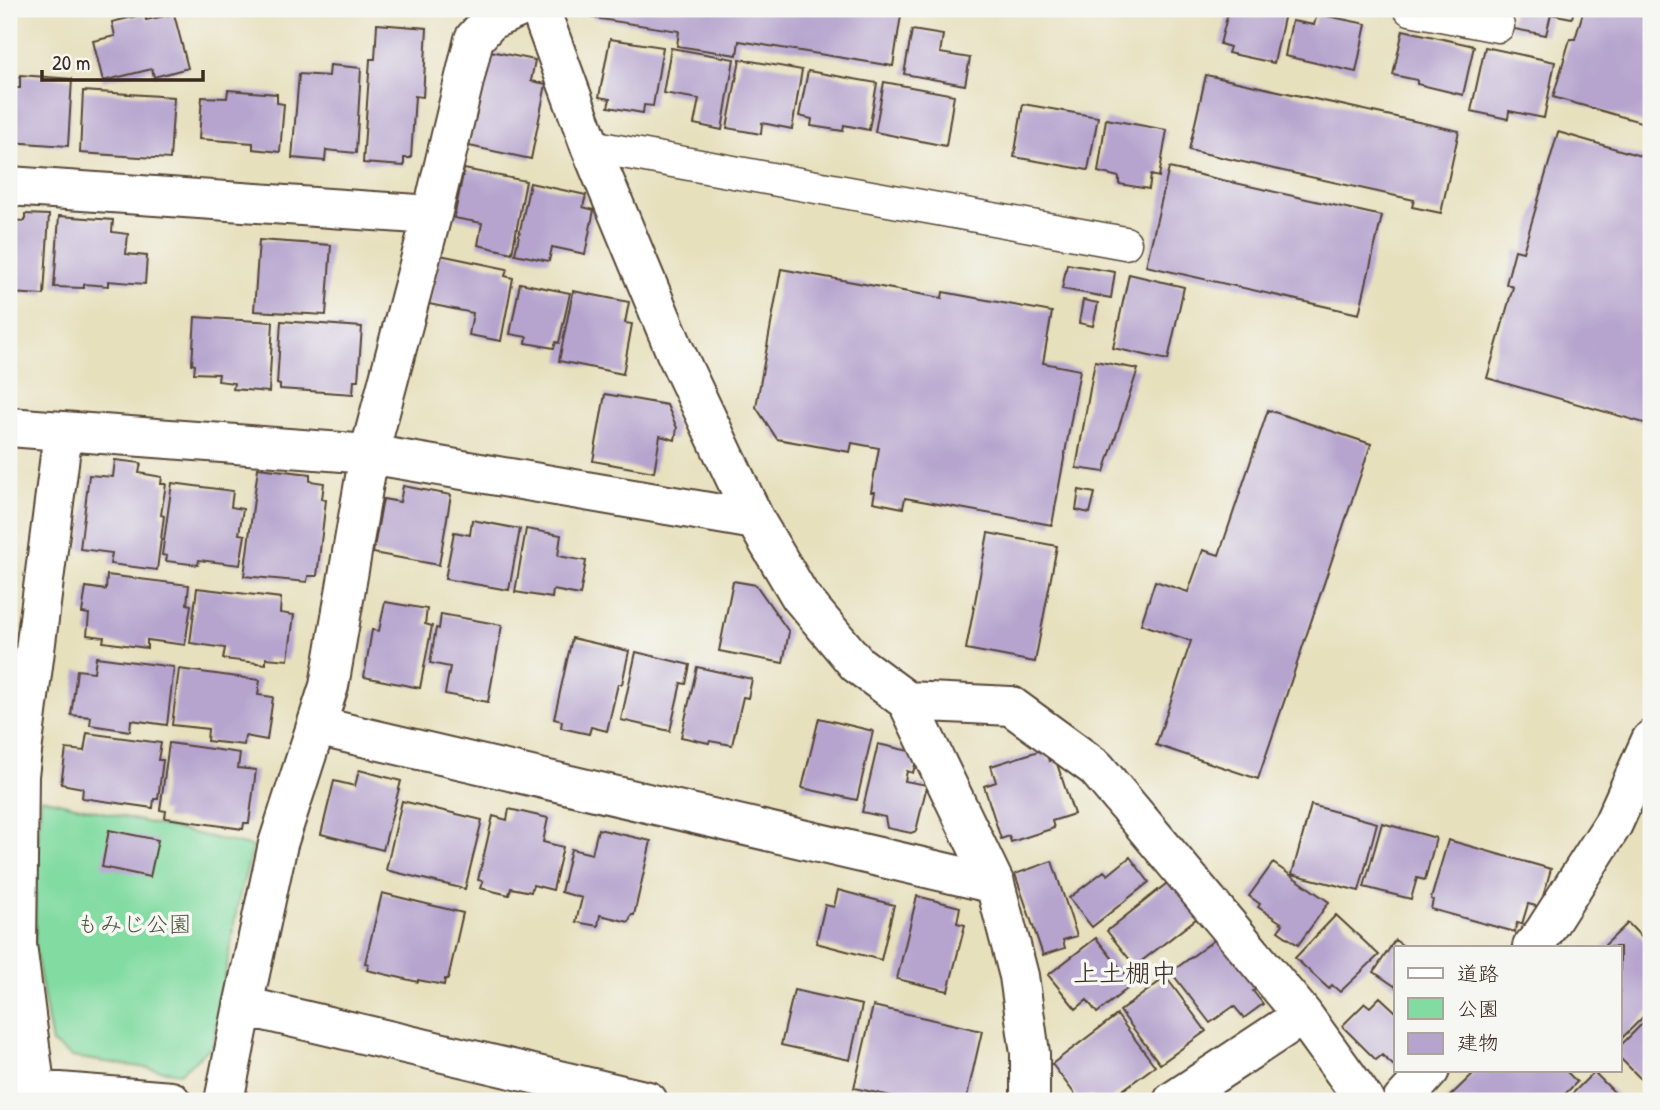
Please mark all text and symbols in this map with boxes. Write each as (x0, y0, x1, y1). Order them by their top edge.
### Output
scale bar (42, 38, 203, 82)
text: 20 m (52, 48, 90, 77)
park label: もみじ公園 (77, 908, 192, 939)
legend (1394, 946, 1622, 1072)
district label: 上土棚中 (1073, 955, 1177, 990)
text: 道路 (1457, 959, 1499, 988)
text: 公園 (1457, 994, 1499, 1023)
text: 建物 (1457, 1028, 1499, 1057)

